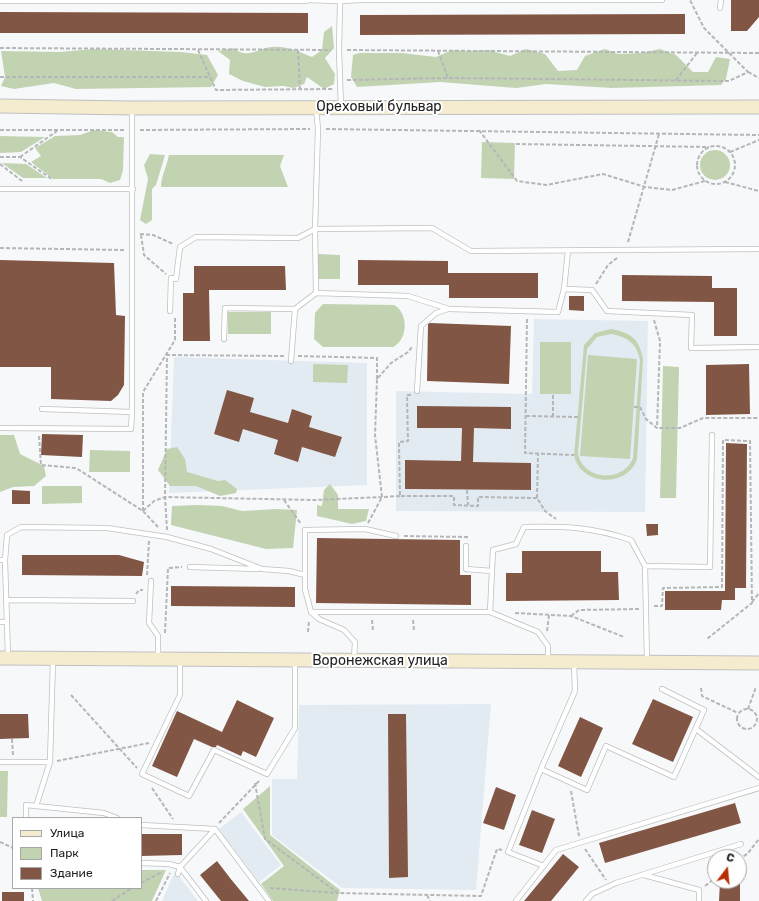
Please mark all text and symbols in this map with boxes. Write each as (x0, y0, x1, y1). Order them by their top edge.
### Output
street label: Ореховый бульвар (316, 99, 442, 115)
street label: Воронежская улица (312, 653, 448, 669)
legend (12, 817, 142, 889)
text: Улица (50, 826, 84, 840)
text: Парк (50, 846, 79, 860)
north arrow (707, 849, 747, 889)
text: С (725, 851, 736, 865)
text: Здание (50, 866, 93, 880)

